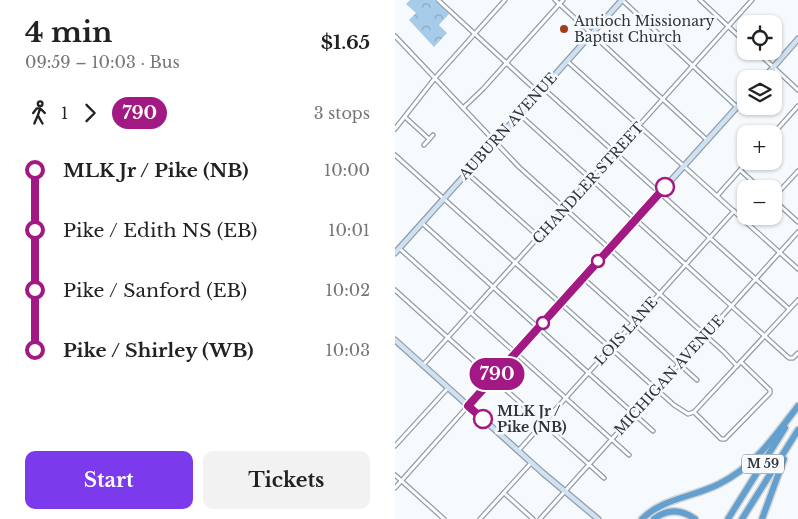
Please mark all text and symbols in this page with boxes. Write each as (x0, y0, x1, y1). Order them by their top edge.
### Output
place label: Antioch Missionary Baptist Church (573, 12, 715, 46)
text: 4 min (25, 15, 112, 50)
map controls (737, 15, 782, 225)
button: locate (737, 15, 782, 60)
marker: Antioch Missionary Baptist Church (558, 23, 570, 35)
text: $1.65 (321, 31, 370, 54)
text: 09:59 – 10:03 · Bus (25, 52, 180, 72)
street label: AUBURN AVENUE (455, 69, 561, 184)
button: layers (737, 70, 782, 115)
icon: walk (25, 99, 53, 127)
icon: forward (76, 99, 104, 127)
text: 790 (122, 102, 157, 124)
text: 1 (61, 103, 68, 123)
text: 3 stops (314, 103, 370, 123)
street label: CHANDLER STREET (529, 118, 647, 248)
button: + (737, 125, 782, 170)
text: MLK Jr / Pike (NB) (63, 159, 249, 182)
text: 10:00 (324, 160, 370, 180)
unlabelled marker (655, 177, 675, 197)
button: − (737, 180, 782, 225)
text: Pike / Edith NS (EB) (63, 219, 257, 242)
text: 10:01 (328, 220, 370, 240)
unlabelled marker (591, 254, 605, 268)
text: Pike / Sanford (EB) (63, 279, 247, 302)
text: 10:02 (326, 280, 370, 300)
street label: LOIS LANE (591, 293, 661, 369)
street label: MICHIGAN AVENUE (610, 311, 728, 439)
unlabelled marker (536, 316, 550, 330)
text: Pike / Shirley (WB) (63, 339, 254, 362)
text: 10:03 (326, 340, 370, 360)
line badge: 790 (468, 358, 526, 390)
text: 790 (479, 363, 515, 385)
place label: MLK Jr / Pike (NB) (497, 402, 567, 436)
marker: MLK Jr / Pike (NB) (473, 409, 493, 429)
button: Start (25, 451, 193, 509)
button: Tickets (203, 451, 370, 509)
road number: M 59 (742, 454, 784, 474)

